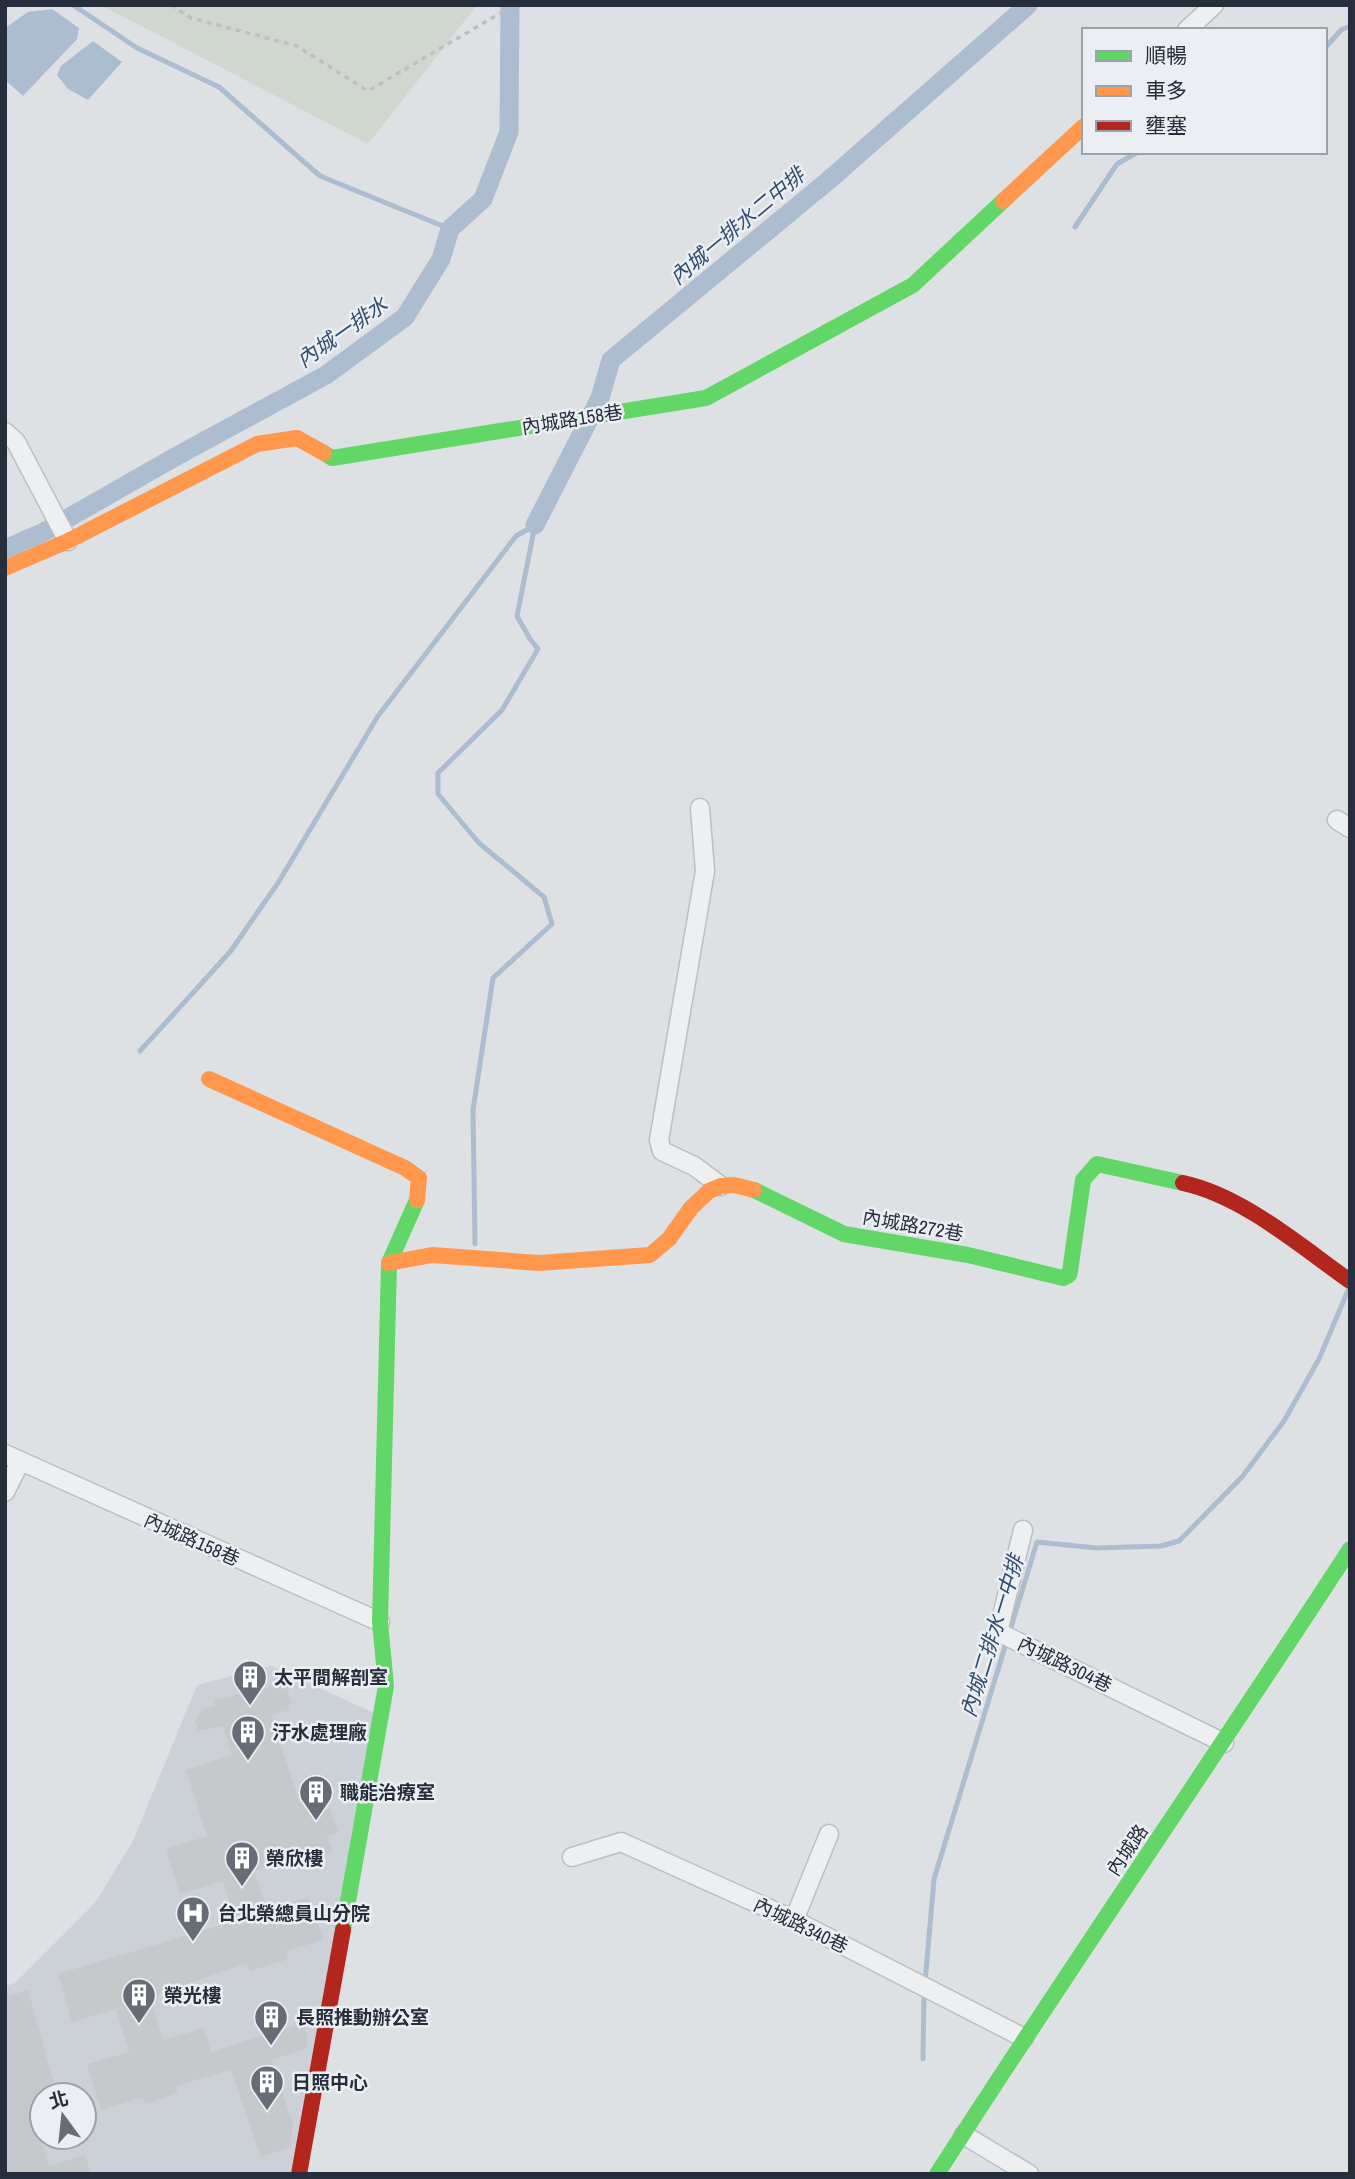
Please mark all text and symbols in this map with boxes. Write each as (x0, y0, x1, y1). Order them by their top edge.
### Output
legend (1082, 28, 1327, 154)
text: 順暢 (1145, 41, 1187, 70)
text: 車多 (1145, 76, 1187, 105)
text: 壅塞 (1145, 111, 1187, 140)
water label: 內城一排水二中排 (663, 159, 813, 291)
water label: 內城一排水 (291, 289, 394, 374)
street label: 內城路158巷 (520, 398, 624, 440)
street label: 內城路272巷 (861, 1203, 965, 1247)
street label: 內城路158巷 (140, 1506, 244, 1572)
water label: 內城二排水一中排 (954, 1549, 1031, 1721)
street label: 內城路304巷 (1013, 1630, 1117, 1698)
building icon: 太平間解剖室 (231, 1658, 269, 1707)
place label: 太平間解剖室 (274, 1664, 388, 1690)
building icon: 汙水處理廠 (229, 1713, 267, 1762)
place label: 汙水處理廠 (272, 1719, 367, 1745)
building icon: 職能治療室 (297, 1773, 335, 1822)
place label: 職能治療室 (340, 1779, 435, 1805)
street label: 內城路 (1100, 1819, 1154, 1881)
building icon: 榮欣樓 (223, 1839, 261, 1888)
place label: 榮欣樓 (266, 1845, 323, 1871)
street label: 內城路340巷 (749, 1891, 853, 1959)
hospital icon: 台北榮總員山分院 (174, 1894, 212, 1943)
place label: 台北榮總員山分院 (218, 1900, 370, 1926)
building icon: 榮光樓 (120, 1976, 158, 2025)
place label: 榮光樓 (164, 1982, 221, 2008)
building icon: 長照推動辦公室 (252, 1998, 290, 2047)
place label: 長照推動辦公室 (296, 2004, 429, 2030)
building icon: 日照中心 (248, 2063, 286, 2112)
place label: 日照中心 (292, 2069, 368, 2095)
north arrow (28, 2081, 98, 2151)
text: 北 (46, 2085, 71, 2115)

